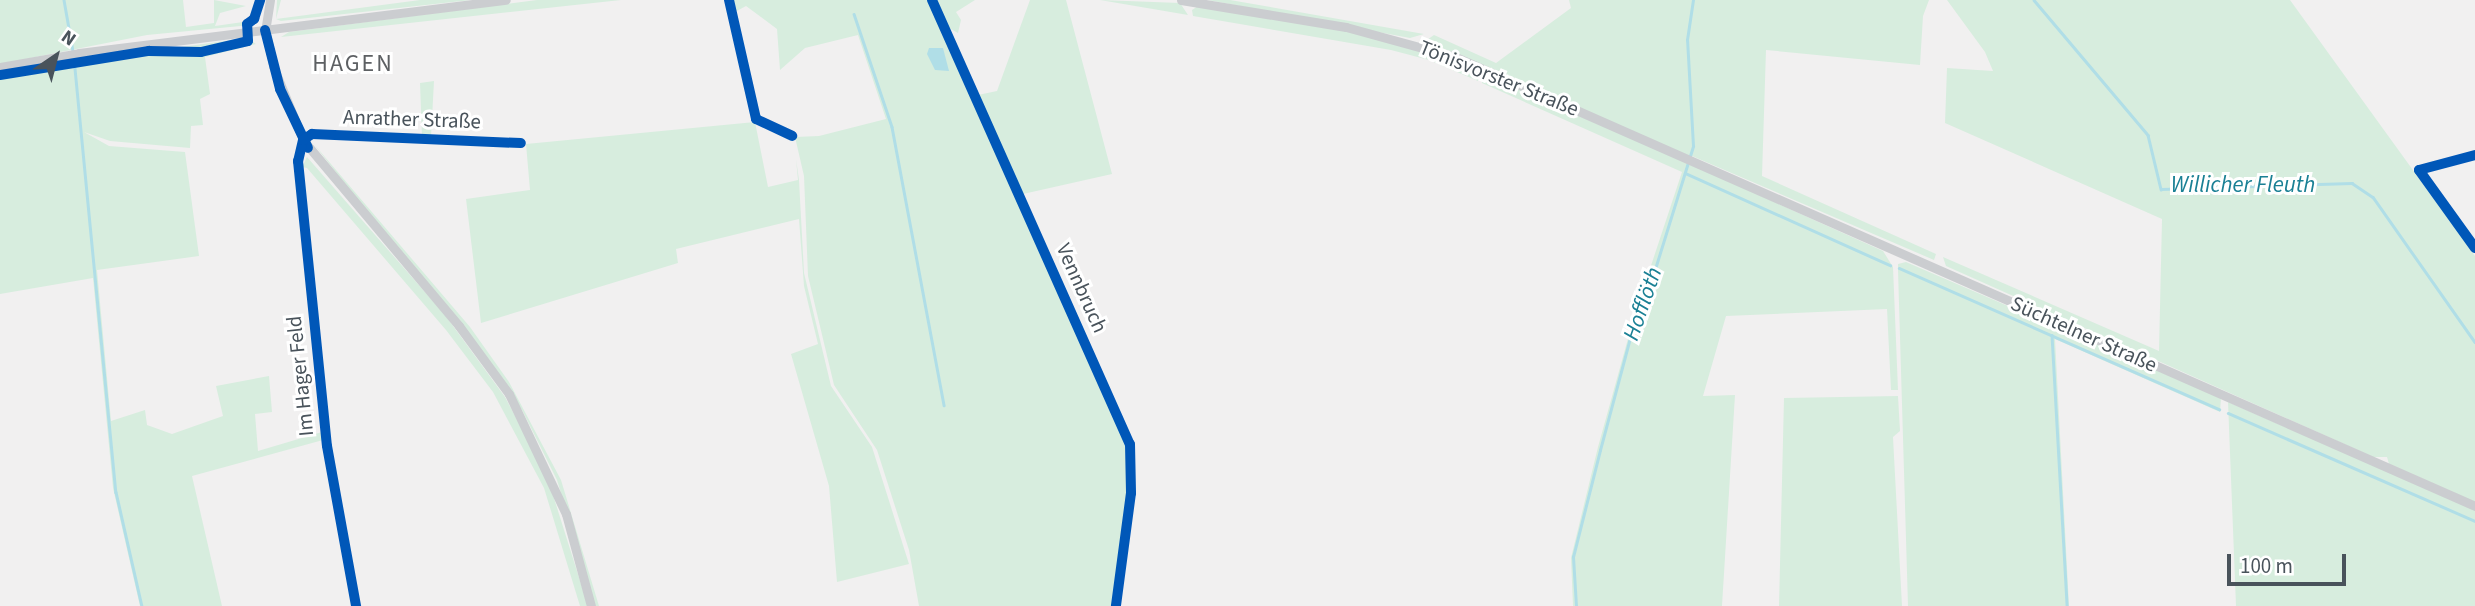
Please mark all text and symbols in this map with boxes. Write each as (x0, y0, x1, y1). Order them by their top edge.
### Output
north arrow (21, 21, 91, 91)
text: N (55, 24, 81, 53)
street label: Tönisvorster Straße (1416, 35, 1582, 121)
district label: HAGEN (313, 50, 393, 78)
street label: Anrather Straße (343, 104, 481, 134)
water label: Willicher Fleuth (2171, 171, 2315, 199)
street label: Vennbruch (1051, 239, 1113, 337)
water label: Hofflöth (1618, 264, 1668, 344)
street label: Süchtelner Straße (2007, 290, 2161, 378)
street label: Im Hager Feld (281, 314, 319, 438)
scale bar (2230, 540, 2349, 584)
text: 100 m (2240, 551, 2293, 581)

